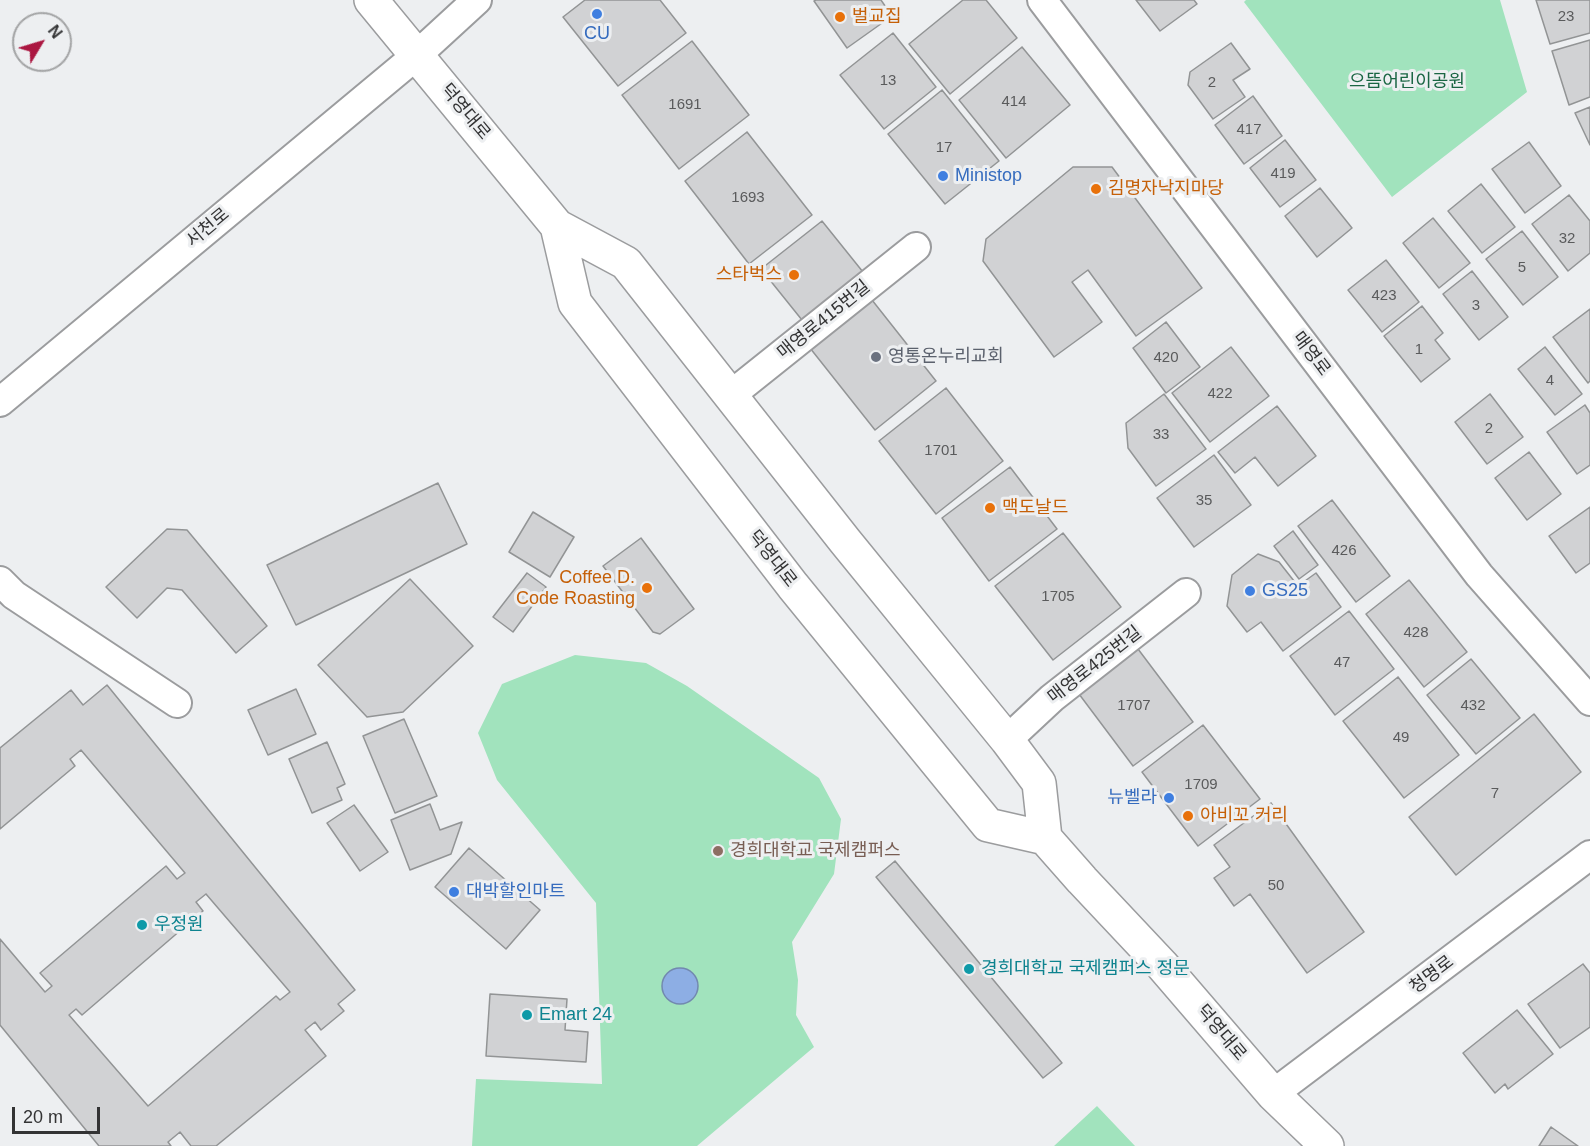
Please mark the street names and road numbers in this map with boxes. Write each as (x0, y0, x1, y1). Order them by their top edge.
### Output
street label: 덕영대로 (435, 80, 495, 144)
street label: 서천로 (182, 204, 234, 252)
street label: 매영로415번길 (773, 276, 875, 364)
street label: 매영로 (1287, 328, 1335, 380)
street label: 덕영대로 (743, 526, 801, 592)
street label: 매영로425번길 (1044, 622, 1146, 708)
street label: 청명로 (1406, 951, 1458, 999)
street label: 덕영대로 (1191, 1001, 1251, 1065)

